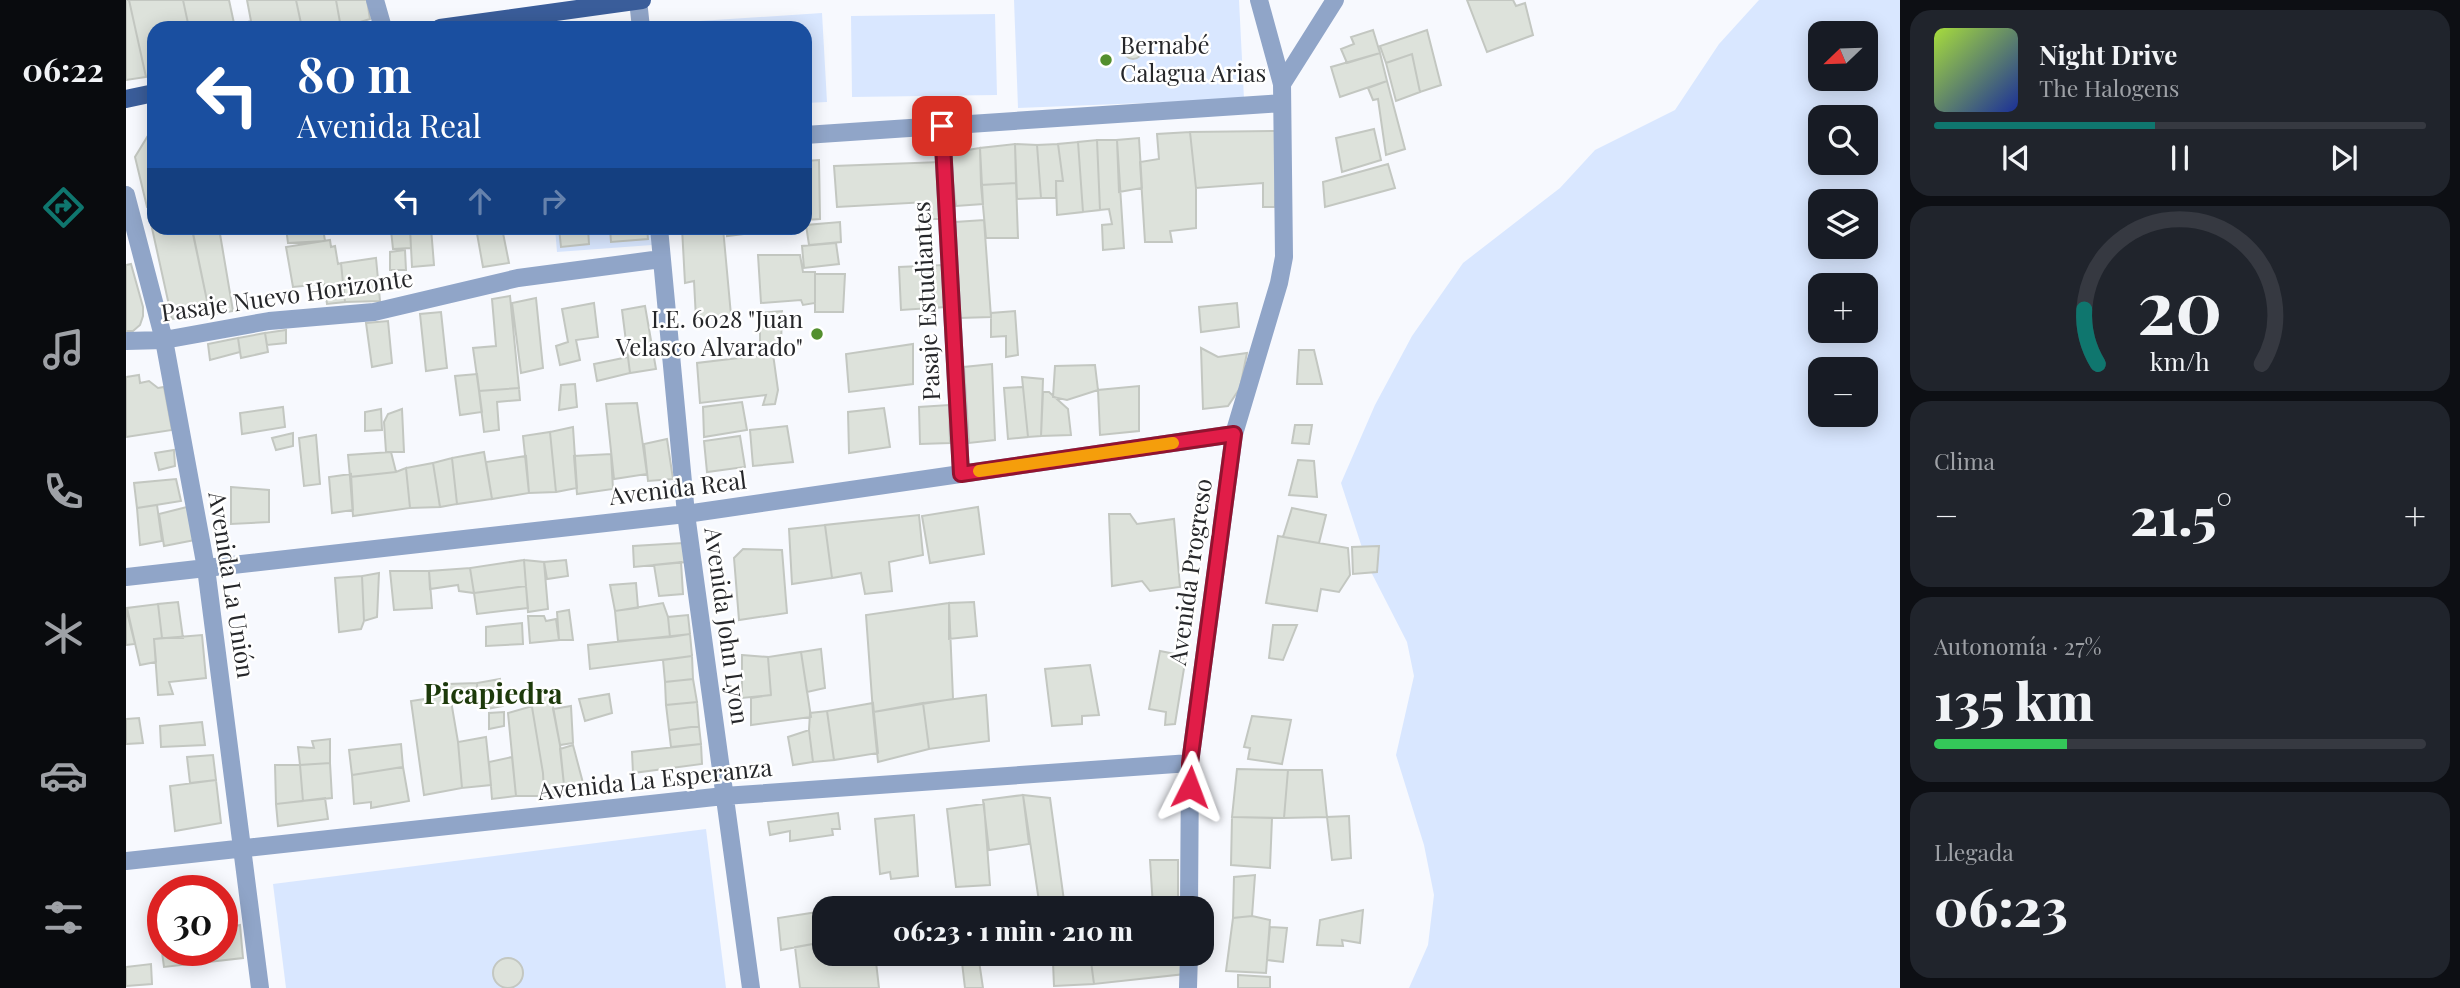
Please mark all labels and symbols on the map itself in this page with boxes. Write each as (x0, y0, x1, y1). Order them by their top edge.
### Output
north arrow (1808, 21, 1878, 91)
place label: Bernabé Calagua Arias (1120, 28, 1266, 88)
marker: Bernabé Calagua Arias (1098, 52, 1114, 68)
pin (912, 96, 972, 156)
street label: Pasaje Estudiantes (904, 201, 946, 402)
street label: Pasaje Nuevo Horizonte (159, 260, 415, 328)
place label: I.E. 6028 "Juan Velasco Alvarado" (615, 302, 803, 362)
marker: I.E. 6028 "Juan Velasco Alvarado" (809, 326, 825, 342)
street label: Avenida Real (606, 463, 748, 511)
street label: Avenida Progreso (1160, 476, 1218, 668)
street label: Avenida La Unión (202, 488, 264, 680)
street label: Avenida John Lyon (698, 524, 758, 726)
district label: Picapiedra (423, 674, 563, 711)
street label: Avenida La Esperanza (535, 750, 773, 806)
position arrow (1153, 750, 1227, 824)
speed limit sign: 30 (147, 875, 238, 966)

